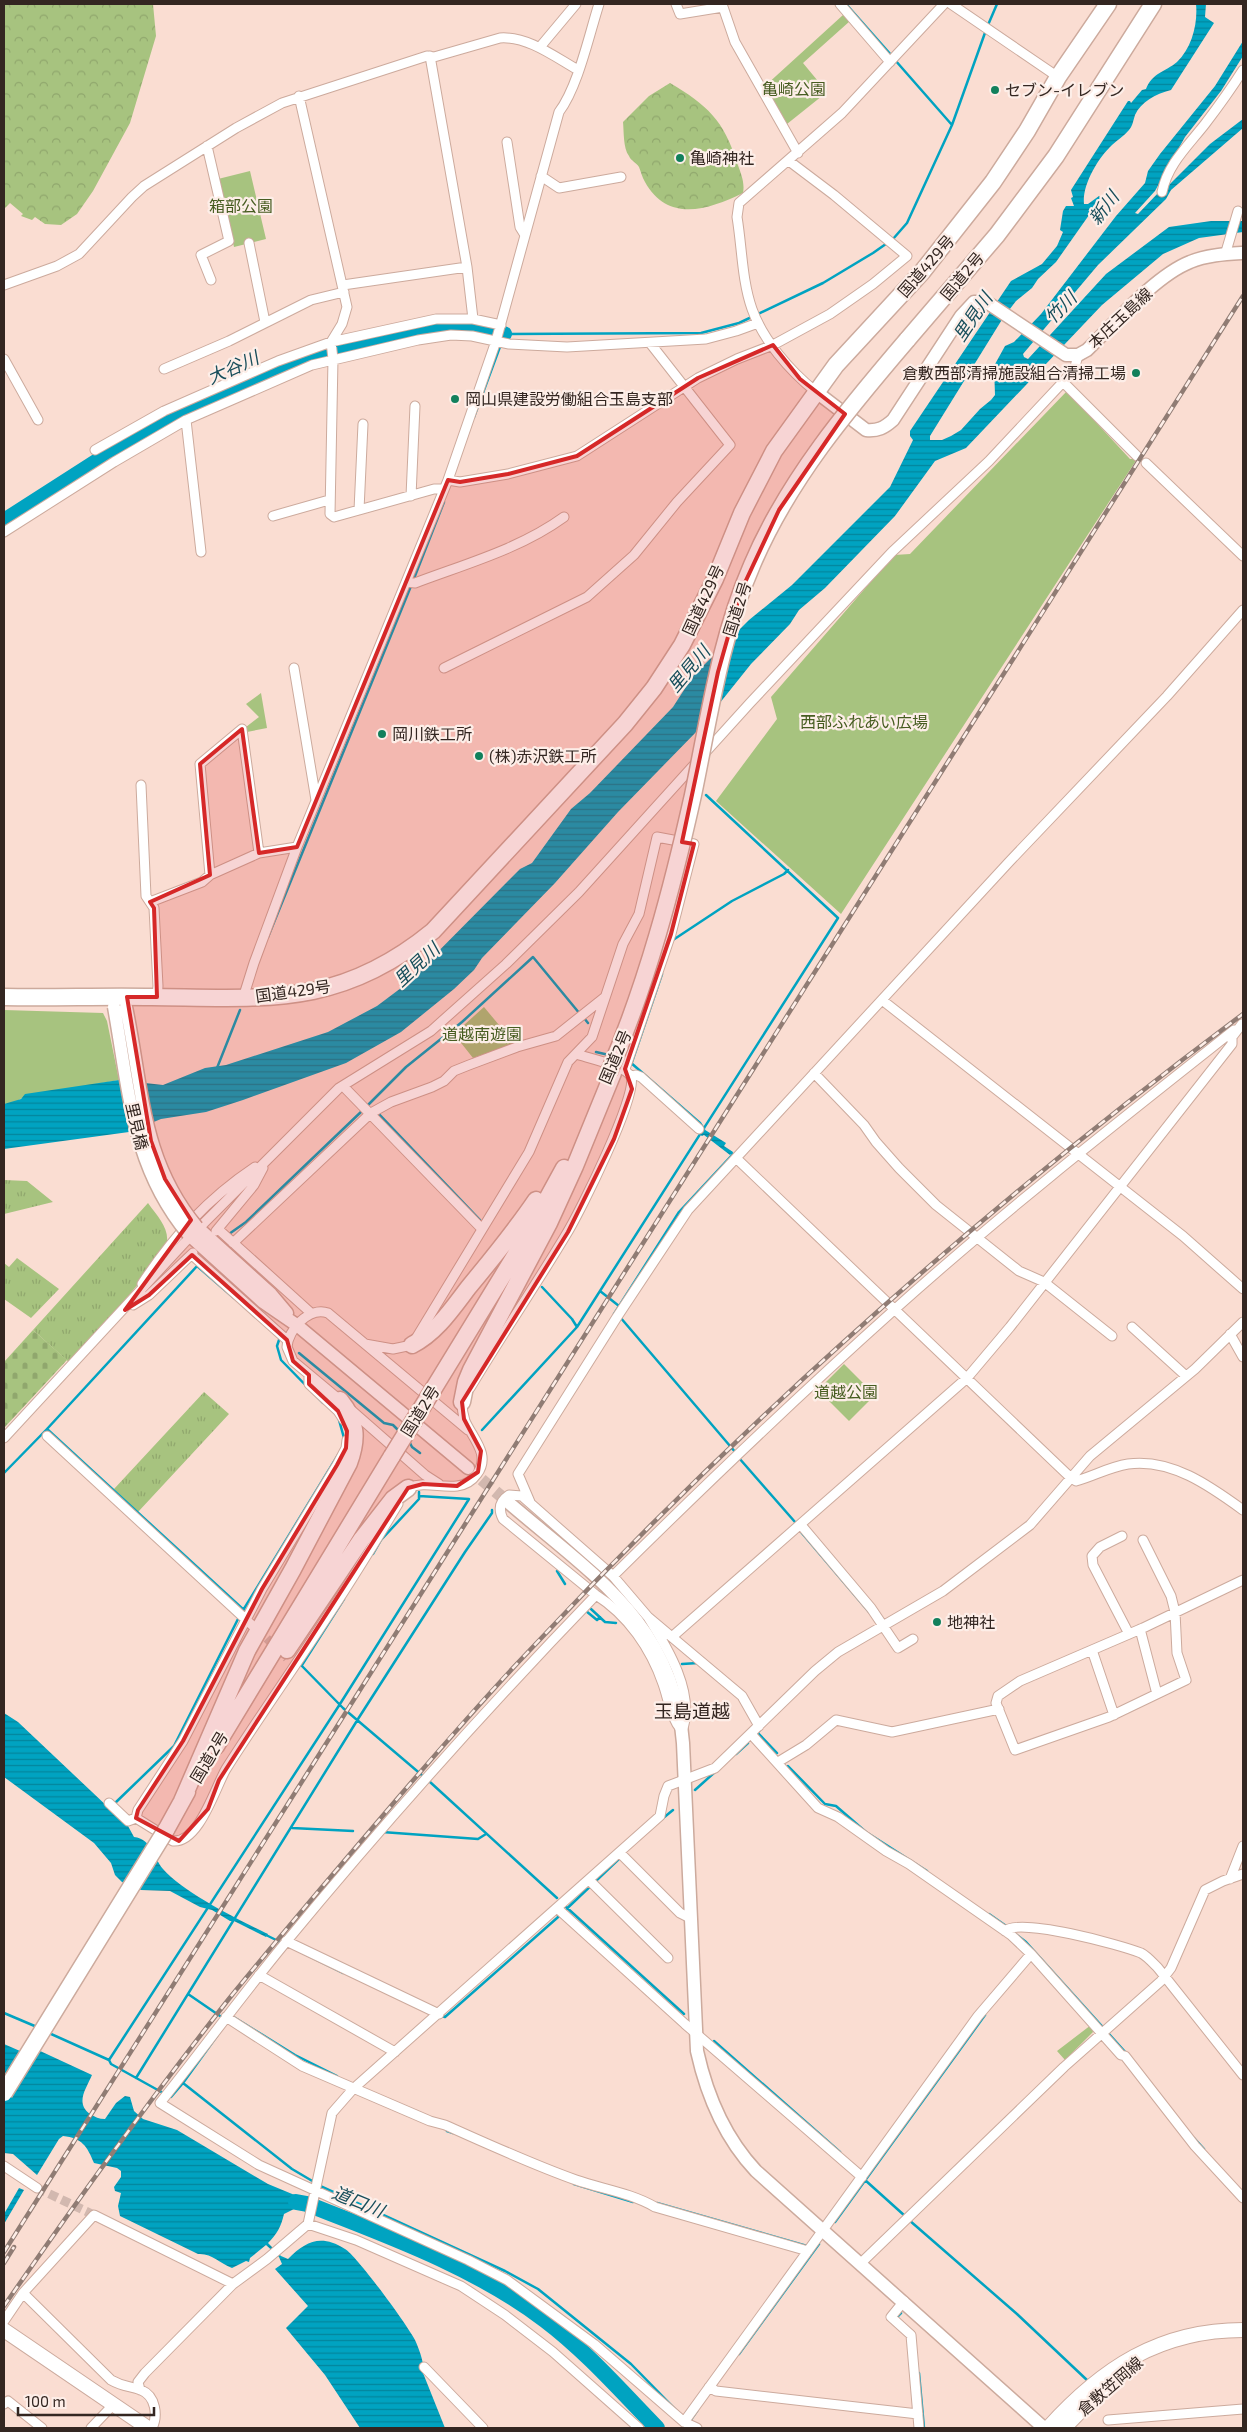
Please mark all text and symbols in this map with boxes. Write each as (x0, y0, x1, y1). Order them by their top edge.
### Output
park label: 亀崎公園 (762, 79, 826, 98)
place label: セブン-イレブン (1005, 80, 1124, 99)
marker: セブン-イレブン (989, 84, 1001, 96)
place label: 亀崎神社 (690, 148, 754, 167)
marker: 亀崎神社 (674, 152, 686, 164)
water label: 新川 (1083, 185, 1124, 228)
park label: 箱部公園 (209, 196, 273, 215)
street label: 国道429号 (894, 231, 958, 301)
street label: 国道2号 (936, 248, 987, 304)
street label: 本庄玉島線 (1084, 283, 1155, 352)
water label: 竹川 (1040, 285, 1082, 328)
water label: 里見川 (948, 286, 998, 345)
water label: 大谷川 (203, 345, 264, 388)
place label: 倉敷西部清掃施設組合清掃工場 (902, 363, 1126, 382)
marker: 倉敷西部清掃施設組合清掃工場 (1130, 367, 1142, 379)
place label: 岡山県建設労働組合玉島支部 (465, 389, 673, 408)
marker: 岡山県建設労働組合玉島支部 (449, 393, 461, 405)
street label: 国道429号 (678, 561, 727, 638)
street label: 国道2号 (719, 579, 754, 639)
water label: 里見川 (662, 639, 715, 696)
park label: 西部ふれあい広場 (800, 712, 928, 731)
place label: 岡川鉄工所 (392, 724, 472, 743)
marker: 岡川鉄工所 (376, 728, 388, 740)
place label: (株)赤沢鉄工所 (489, 746, 597, 765)
marker: (株)赤沢鉄工所 (473, 750, 485, 762)
water label: 里見川 (389, 936, 445, 991)
street label: 国道429号 (254, 976, 332, 1005)
park label: 道越南遊園 (442, 1024, 522, 1043)
street label: 国道2号 (595, 1027, 634, 1087)
street label: 里見橋 (123, 1100, 152, 1151)
street label: 国道2号 (396, 1382, 443, 1440)
park label: 道越公園 (814, 1382, 878, 1401)
place label: 地神社 (947, 1612, 995, 1631)
marker: 地神社 (931, 1616, 943, 1628)
district label: 玉島道越 (654, 1699, 730, 1722)
street label: 国道2号 (186, 1727, 231, 1786)
water label: 道口川 (329, 2181, 389, 2222)
street label: 倉敷笠岡線 (1073, 2352, 1146, 2419)
scale bar (18, 2384, 154, 2416)
text: 100 m (25, 2392, 66, 2410)

